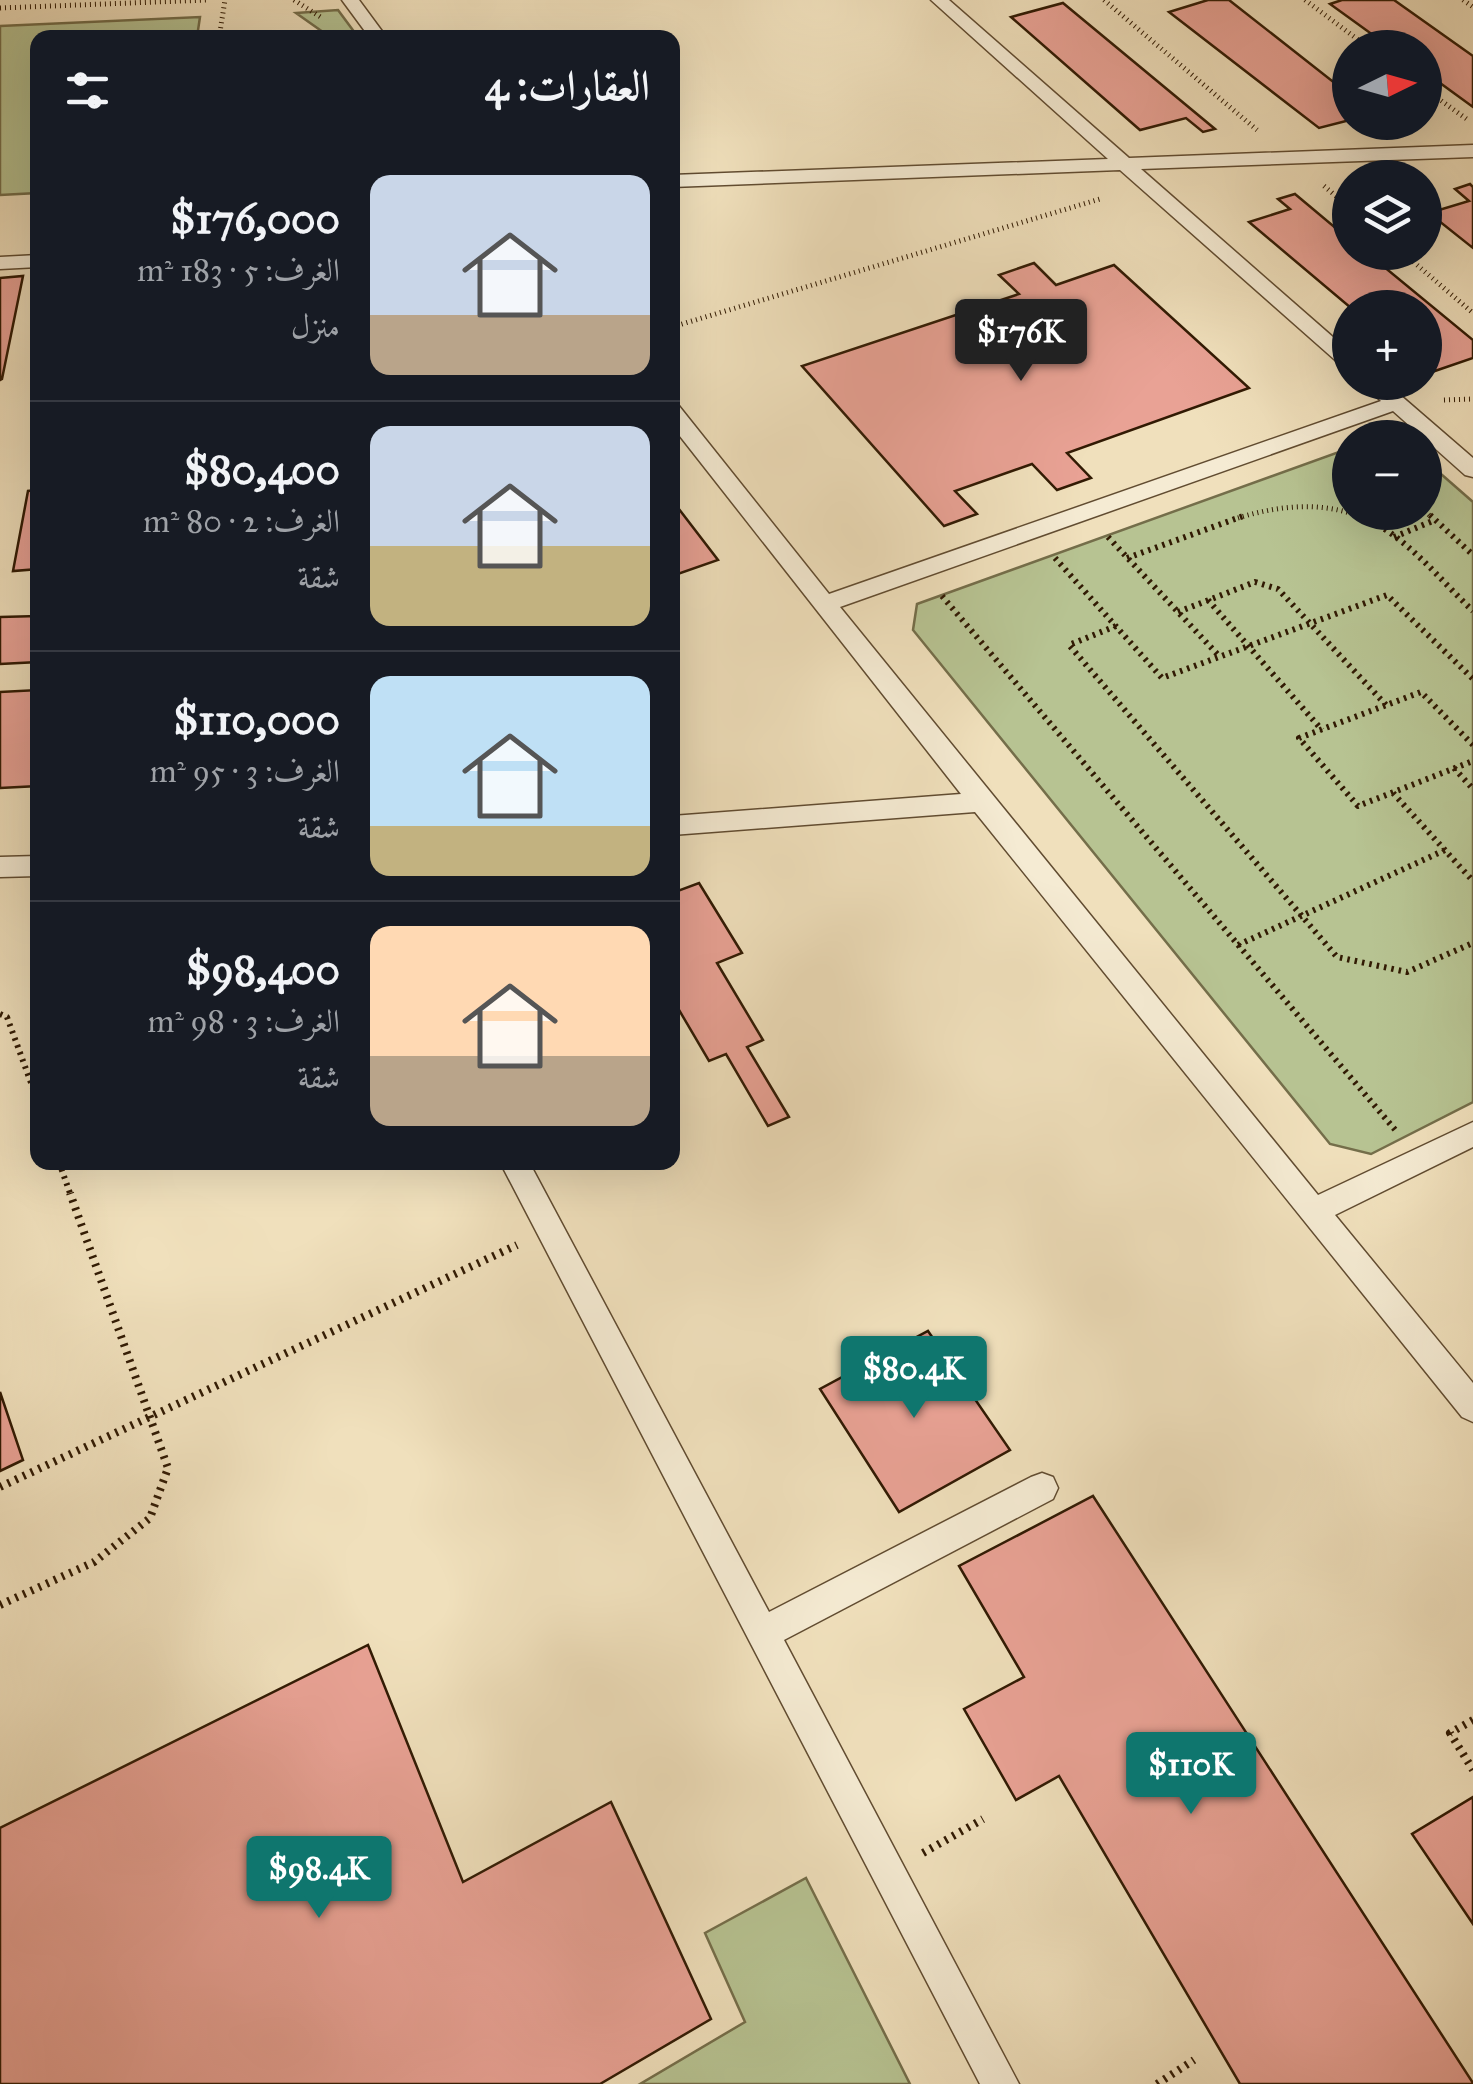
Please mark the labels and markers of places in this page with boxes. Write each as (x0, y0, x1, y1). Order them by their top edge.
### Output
pin: $176K (951, 299, 1091, 384)
pin: $80.4K (833, 1336, 995, 1421)
pin: $110K (1121, 1732, 1261, 1817)
pin: $98.4K (238, 1836, 400, 1921)

